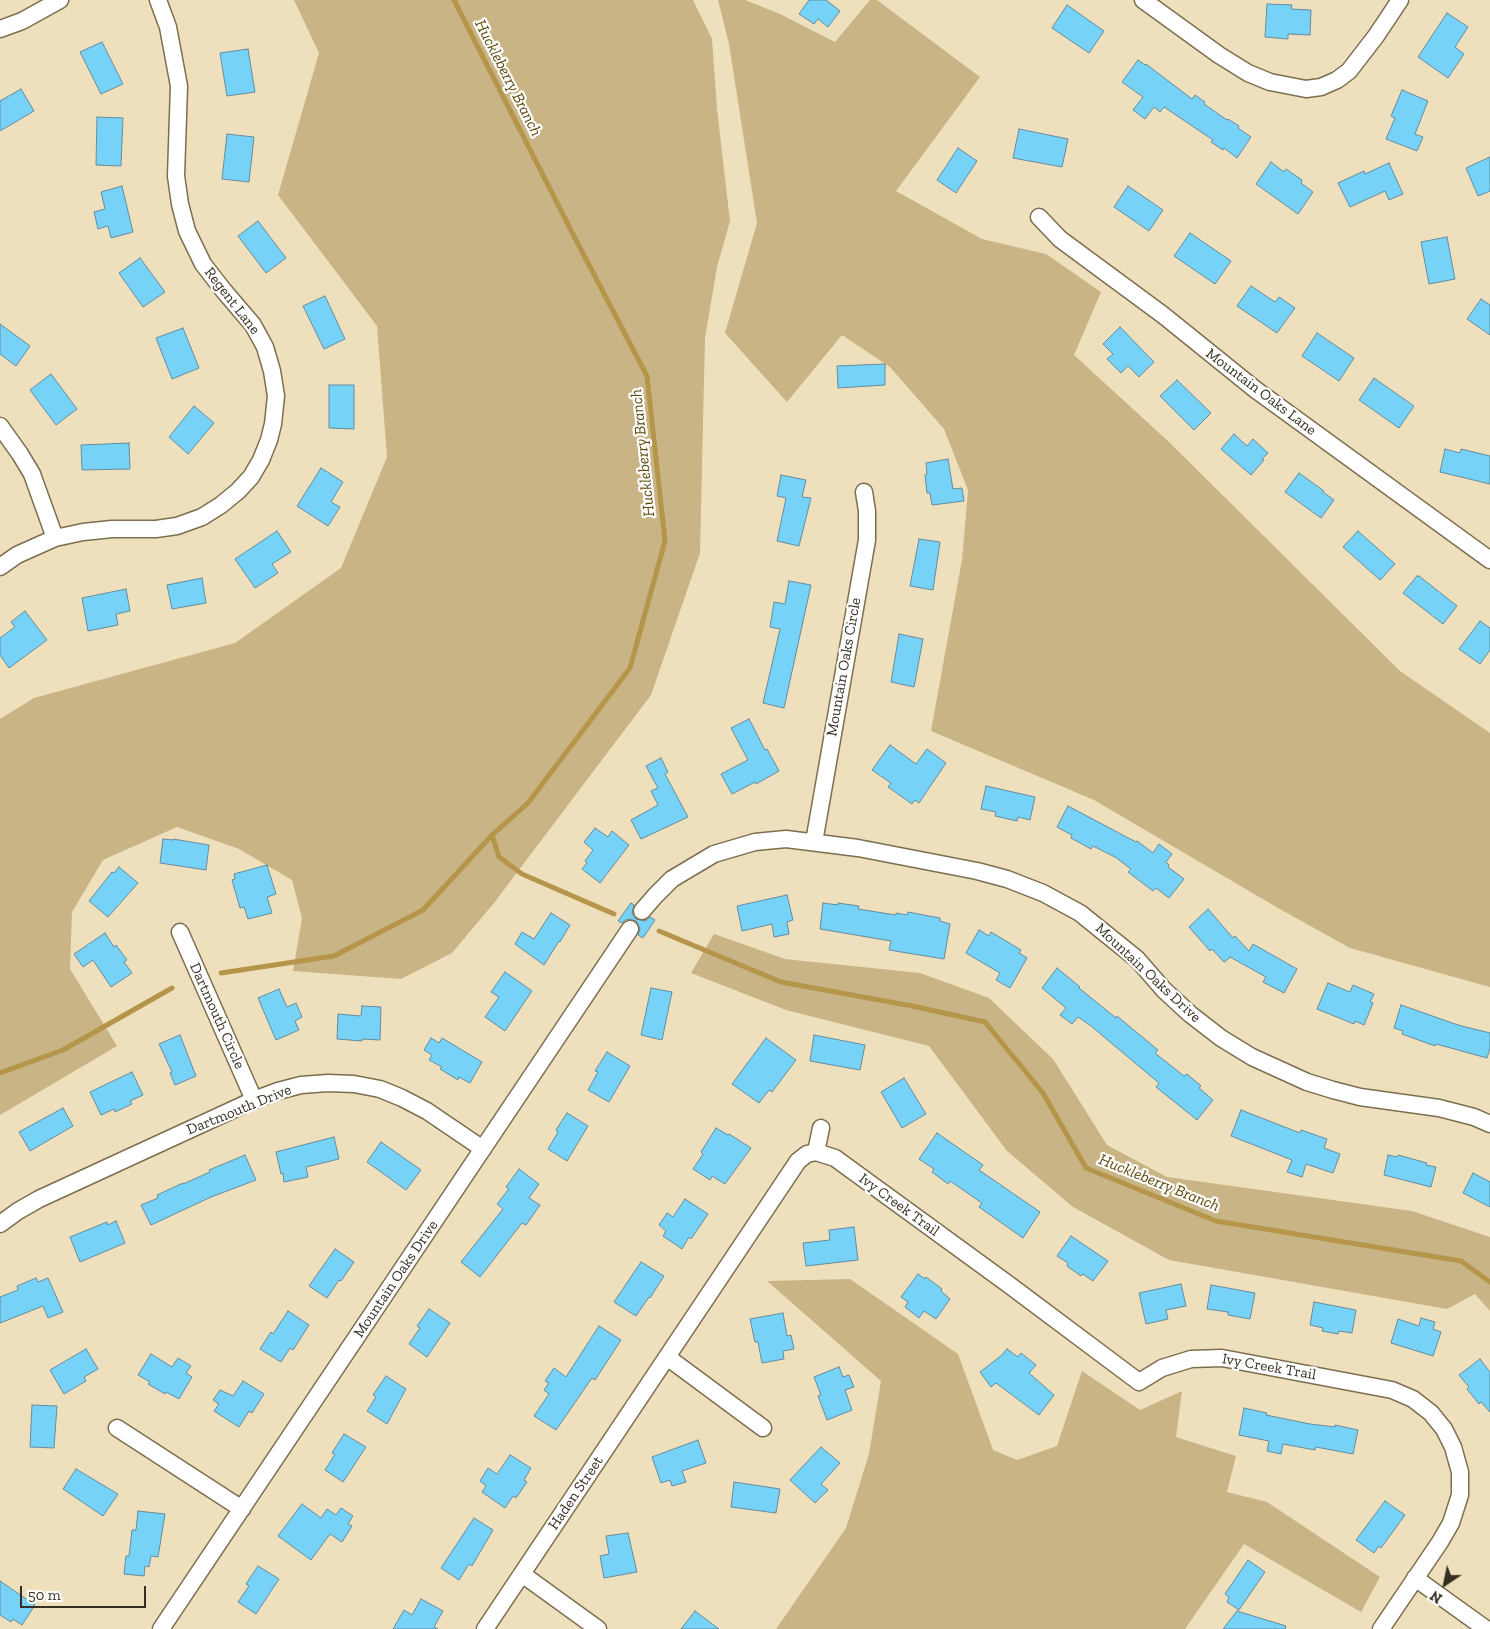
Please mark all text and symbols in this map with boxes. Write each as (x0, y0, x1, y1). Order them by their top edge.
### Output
water label: Huckleberry Branch (470, 17, 546, 139)
street label: Regent Lane (200, 264, 264, 338)
street label: Mountain Oaks Lane (1202, 345, 1320, 439)
water label: Huckleberry Branch (627, 388, 659, 518)
street label: Mountain Oaks Circle (823, 596, 865, 738)
street label: Mountain Oaks Drive (1091, 919, 1205, 1027)
street label: Dartmouth Circle (186, 960, 248, 1072)
street label: Dartmouth Drive (184, 1081, 294, 1139)
water label: Huckleberry Branch (1096, 1150, 1222, 1216)
street label: Ivy Creek Trail (855, 1170, 943, 1240)
street label: Mountain Oaks Drive (350, 1217, 442, 1341)
street label: Ivy Creek Trail (1221, 1350, 1317, 1384)
street label: Haden Street (545, 1453, 607, 1533)
north arrow (1420, 1559, 1470, 1609)
scale bar (22, 1576, 149, 1608)
text: 50 m (28, 1586, 61, 1604)
text: N (1427, 1587, 1446, 1607)

